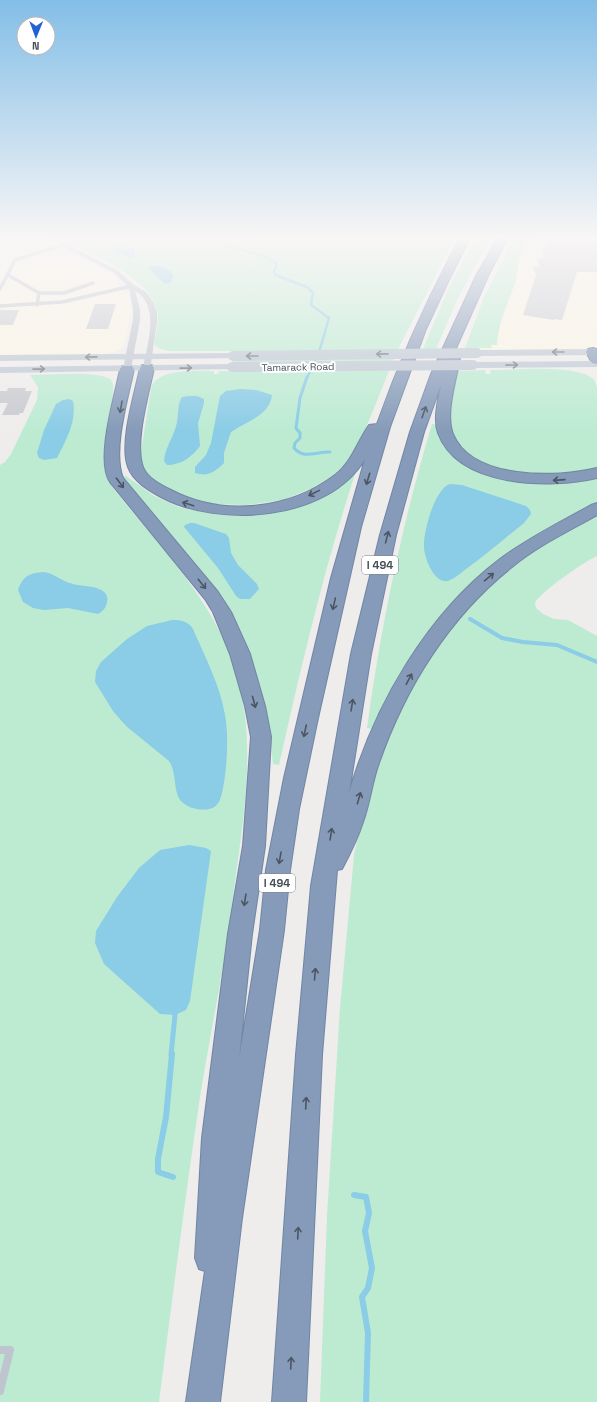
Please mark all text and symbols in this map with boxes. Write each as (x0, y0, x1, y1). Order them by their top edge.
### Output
north arrow (16, 16, 56, 56)
text: N (32, 39, 40, 53)
one-way arrow (552, 348, 565, 356)
one-way arrow (376, 350, 389, 358)
one-way arrow (246, 352, 259, 359)
one-way arrow (85, 353, 98, 361)
street label: Tamarack Road (261, 360, 335, 374)
one-way arrow (505, 361, 518, 368)
one-way arrow (179, 364, 192, 372)
one-way arrow (32, 366, 45, 373)
one-way arrow (116, 400, 124, 413)
one-way arrow (421, 406, 428, 419)
one-way arrow (364, 472, 371, 485)
one-way arrow (553, 476, 566, 484)
one-way arrow (116, 478, 124, 489)
one-way arrow (309, 490, 321, 498)
one-way arrow (182, 499, 194, 507)
one-way arrow (384, 531, 391, 544)
road number: I 494 (362, 556, 398, 574)
one-way arrow (483, 573, 494, 582)
one-way arrow (198, 578, 207, 589)
one-way arrow (329, 597, 337, 610)
one-way arrow (406, 673, 413, 685)
one-way arrow (251, 695, 258, 708)
one-way arrow (348, 699, 356, 712)
one-way arrow (300, 724, 308, 737)
one-way arrow (356, 792, 363, 805)
one-way arrow (327, 828, 335, 841)
one-way arrow (276, 852, 284, 865)
road number: I 494 (259, 874, 295, 892)
one-way arrow (241, 893, 249, 906)
one-way arrow (312, 968, 319, 981)
one-way arrow (302, 1097, 309, 1110)
one-way arrow (294, 1227, 301, 1240)
one-way arrow (287, 1357, 295, 1370)

